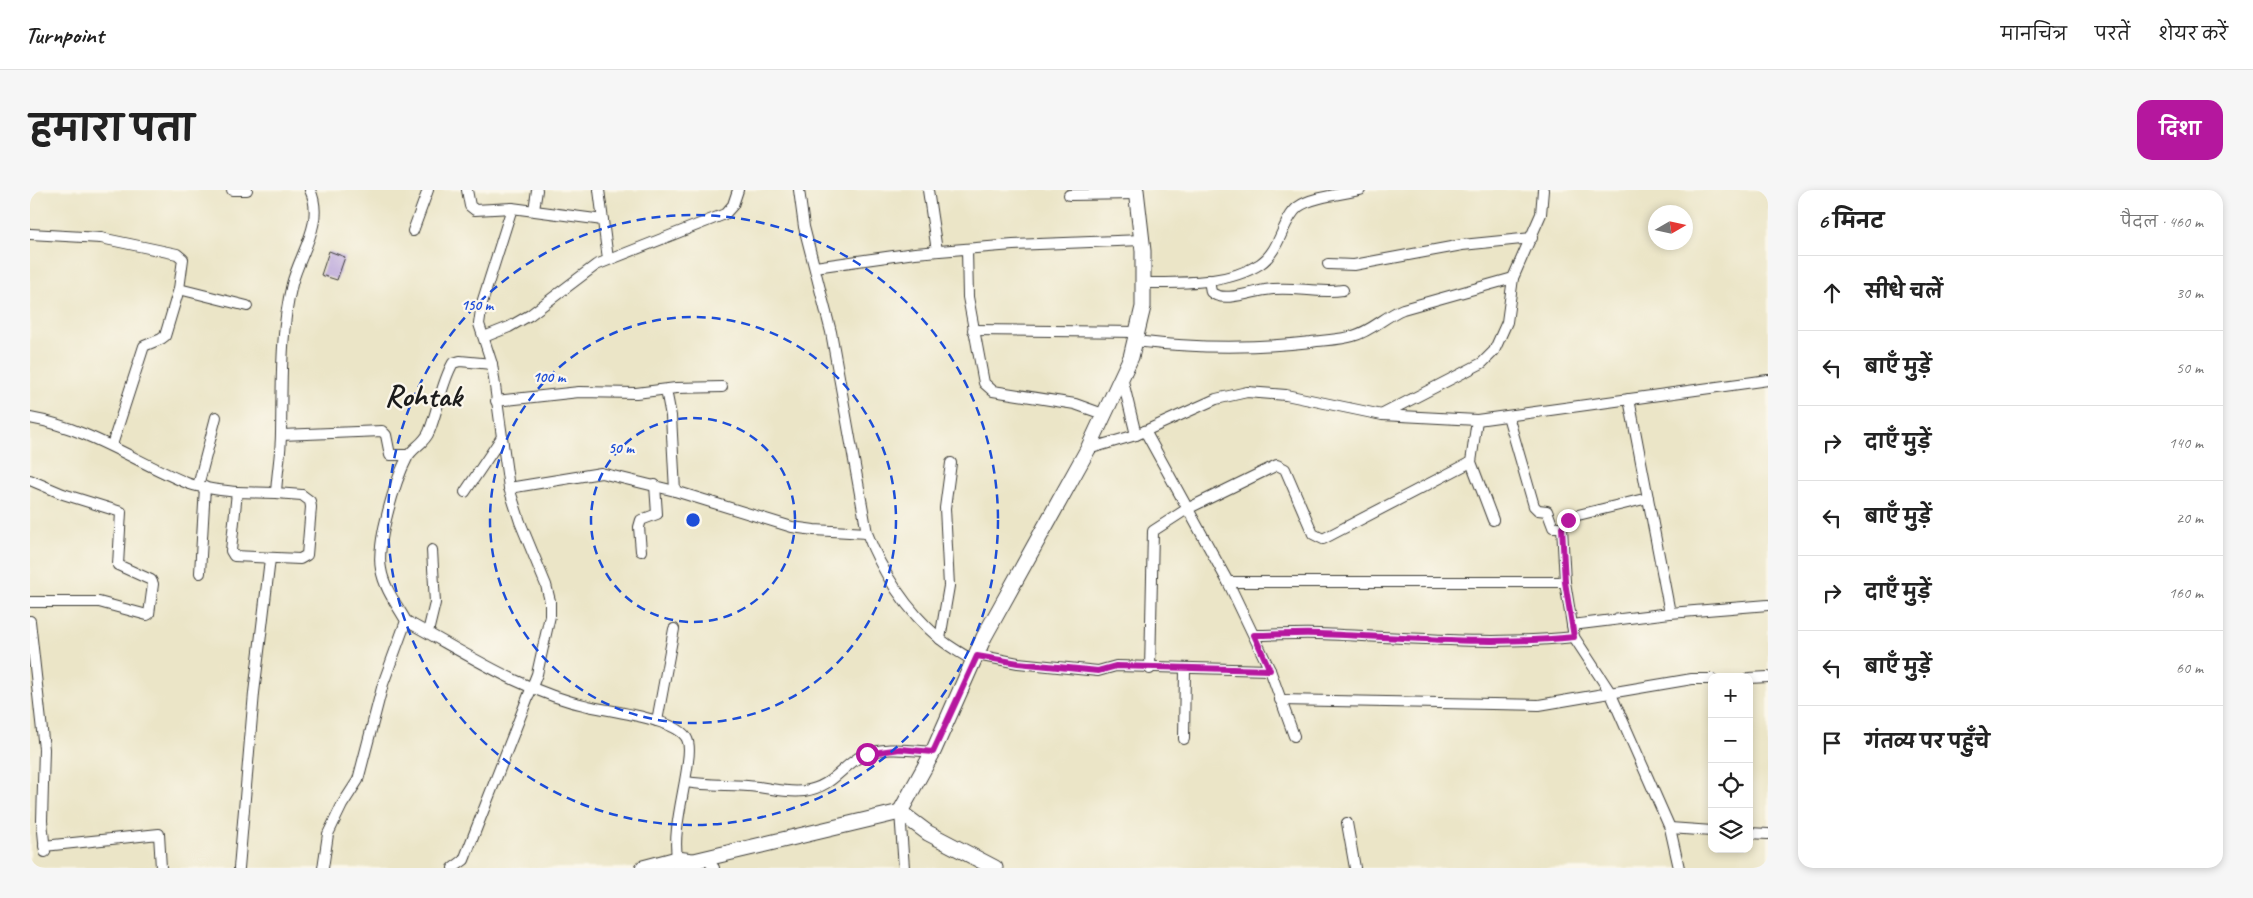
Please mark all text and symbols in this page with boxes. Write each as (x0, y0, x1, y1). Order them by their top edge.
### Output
text: Turnpoint (25, 20, 104, 50)
text: मानचित्र (2001, 23, 2067, 45)
text: परतें (2095, 23, 2130, 45)
text: शेयर करें (2158, 23, 2228, 45)
button: दिशा (2137, 100, 2223, 160)
text: हमारा पता (30, 106, 194, 151)
north arrow (1648, 205, 1693, 250)
text: 6 मिनट (1818, 208, 1884, 234)
text: पैदल · 460 m (2121, 212, 2203, 232)
icon: ahead (1818, 279, 1846, 307)
text: सीधे चलें (1865, 280, 1943, 304)
text: 30 m (2176, 283, 2203, 303)
text: 150 m (461, 296, 495, 315)
icon: left (1818, 354, 1846, 382)
text: बाएँ मुड़ें (1865, 355, 1931, 379)
text: 50 m (2176, 358, 2203, 378)
text: 100 m (533, 368, 567, 387)
district label: Rohtak (384, 376, 464, 415)
icon: right (1818, 429, 1846, 457)
text: दाएँ मुड़ें (1865, 430, 1931, 454)
text: 140 m (2169, 433, 2203, 453)
text: 50 m (608, 439, 635, 458)
icon: left (1818, 504, 1846, 532)
text: बाएँ मुड़ें (1865, 505, 1931, 529)
text: 20 m (2176, 508, 2203, 528)
route end (1557, 509, 1580, 532)
centre of rings (684, 511, 702, 529)
icon: right (1818, 579, 1846, 607)
text: दाएँ मुड़ें (1865, 580, 1931, 604)
text: 160 m (2169, 583, 2203, 603)
icon: left (1818, 654, 1846, 682)
text: बाएँ मुड़ें (1865, 655, 1931, 679)
text: 60 m (2176, 658, 2203, 678)
map controls (1708, 673, 1753, 853)
button: + (1708, 673, 1753, 718)
button: − (1708, 718, 1753, 763)
icon: arrive (1818, 729, 1846, 757)
text: गंतव्य पर पहुँचे (1865, 730, 1990, 754)
route start (856, 743, 879, 766)
button: locate (1708, 763, 1753, 808)
button: layers (1708, 808, 1753, 853)

